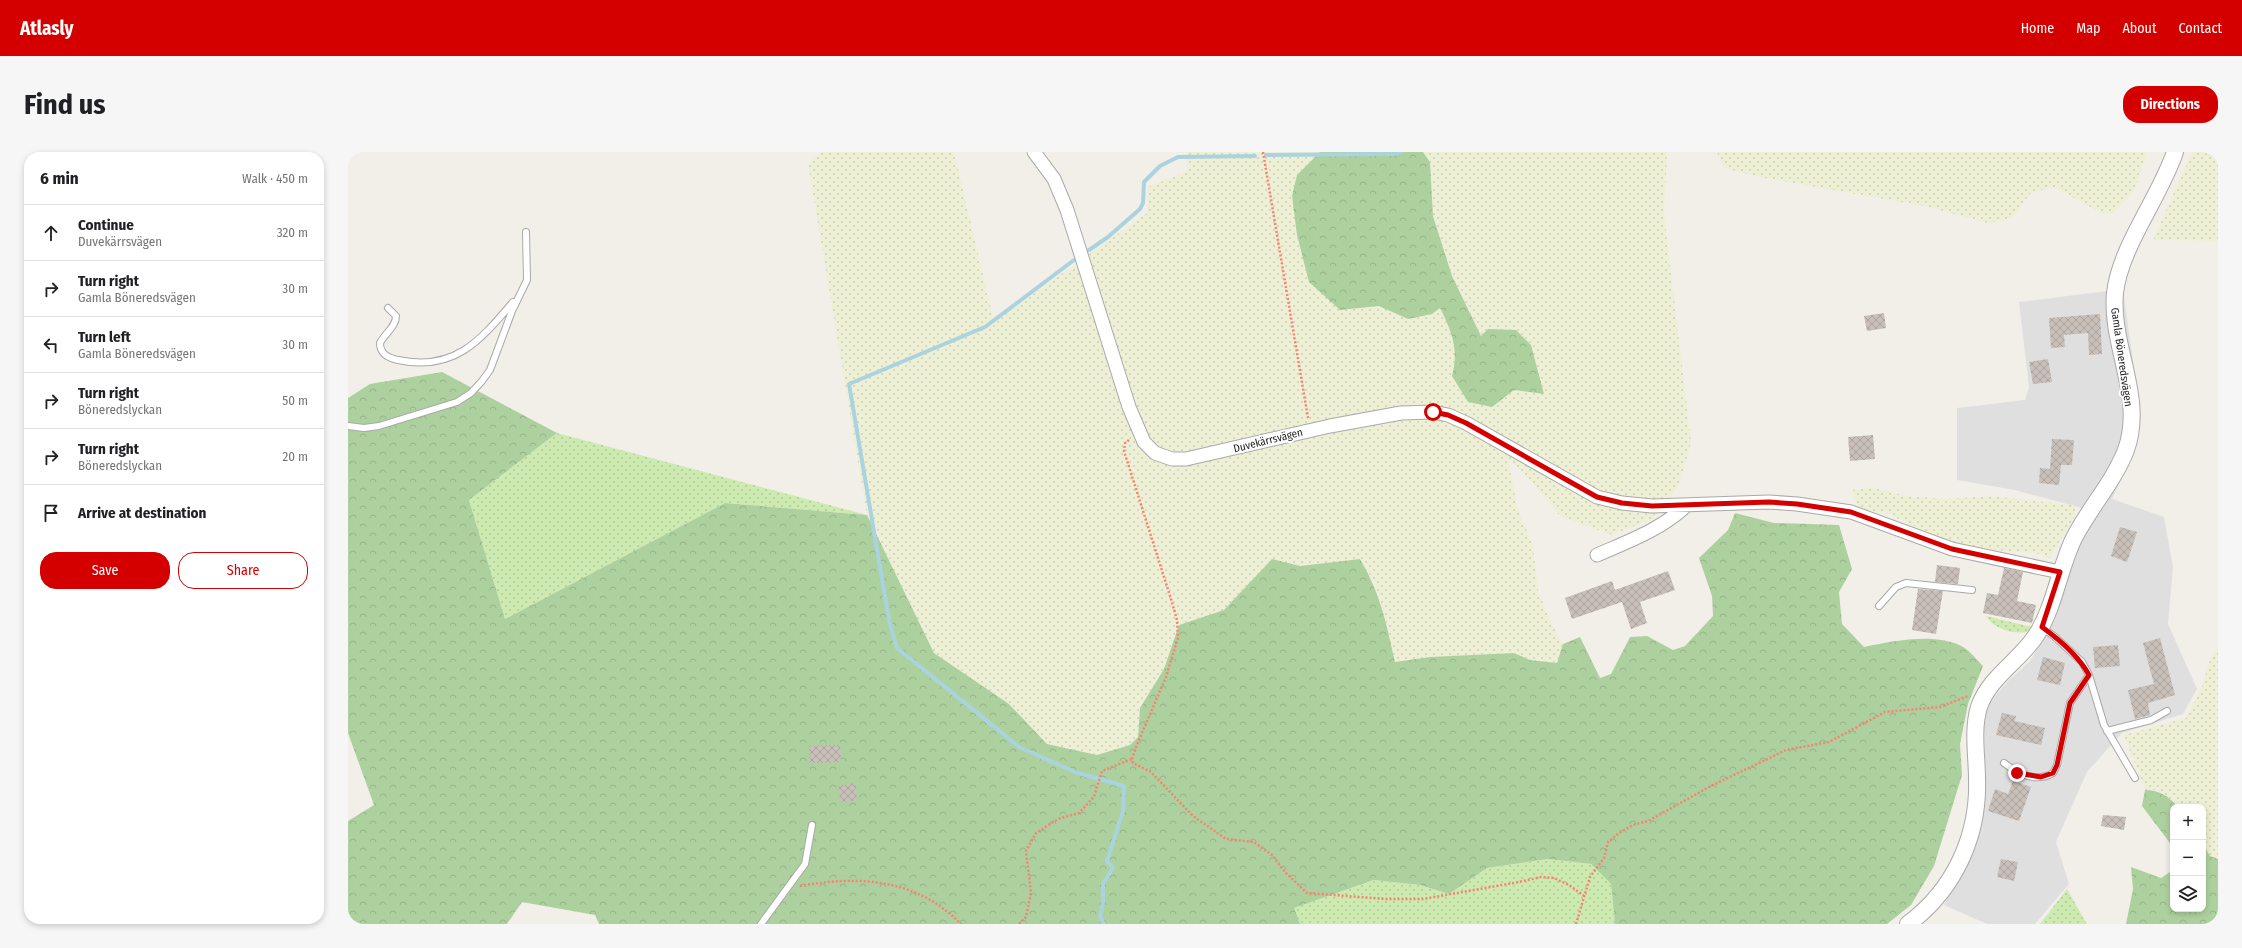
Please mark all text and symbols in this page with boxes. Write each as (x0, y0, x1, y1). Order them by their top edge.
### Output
text: Atlasly (20, 17, 74, 40)
text: Home (2021, 20, 2054, 37)
text: Map (2076, 20, 2100, 37)
text: About (2122, 20, 2157, 37)
text: Contact (2179, 20, 2222, 37)
button: Directions (2123, 86, 2218, 123)
text: Find us (24, 88, 106, 121)
text: 6 min (40, 168, 79, 189)
text: Walk · 450 m (242, 171, 308, 186)
text: Continue (78, 216, 134, 234)
icon: ahead (40, 222, 62, 244)
text: 320 m (277, 225, 308, 240)
text: Duvekärrsvägen (78, 234, 162, 249)
text: Turn right (78, 272, 139, 290)
icon: right (40, 278, 62, 300)
text: 30 m (282, 281, 308, 296)
text: Gamla Böneredsvägen (78, 290, 196, 305)
street label: Gamla Böneredsvägen (2108, 307, 2135, 407)
text: Turn left (78, 328, 131, 346)
icon: left (40, 334, 62, 356)
text: 30 m (282, 337, 308, 352)
text: Gamla Böneredsvägen (78, 346, 196, 361)
text: Turn right (78, 384, 139, 402)
icon: right (40, 390, 62, 412)
text: 50 m (282, 393, 308, 408)
text: Böneredslyckan (78, 402, 162, 417)
route start (1424, 403, 1442, 421)
street label: Duvekärrsvägen (1232, 426, 1304, 455)
text: Turn right (78, 440, 139, 458)
icon: right (40, 446, 62, 468)
text: 20 m (282, 449, 308, 464)
text: Böneredslyckan (78, 458, 162, 473)
icon: arrive (40, 502, 62, 524)
text: Arrive at destination (78, 504, 206, 522)
button: Save (40, 552, 170, 589)
button: Share (178, 552, 308, 589)
route end (2008, 764, 2026, 782)
map controls (2170, 804, 2206, 912)
button: + (2170, 804, 2206, 840)
button: − (2170, 840, 2206, 876)
button: layers (2170, 876, 2206, 912)

